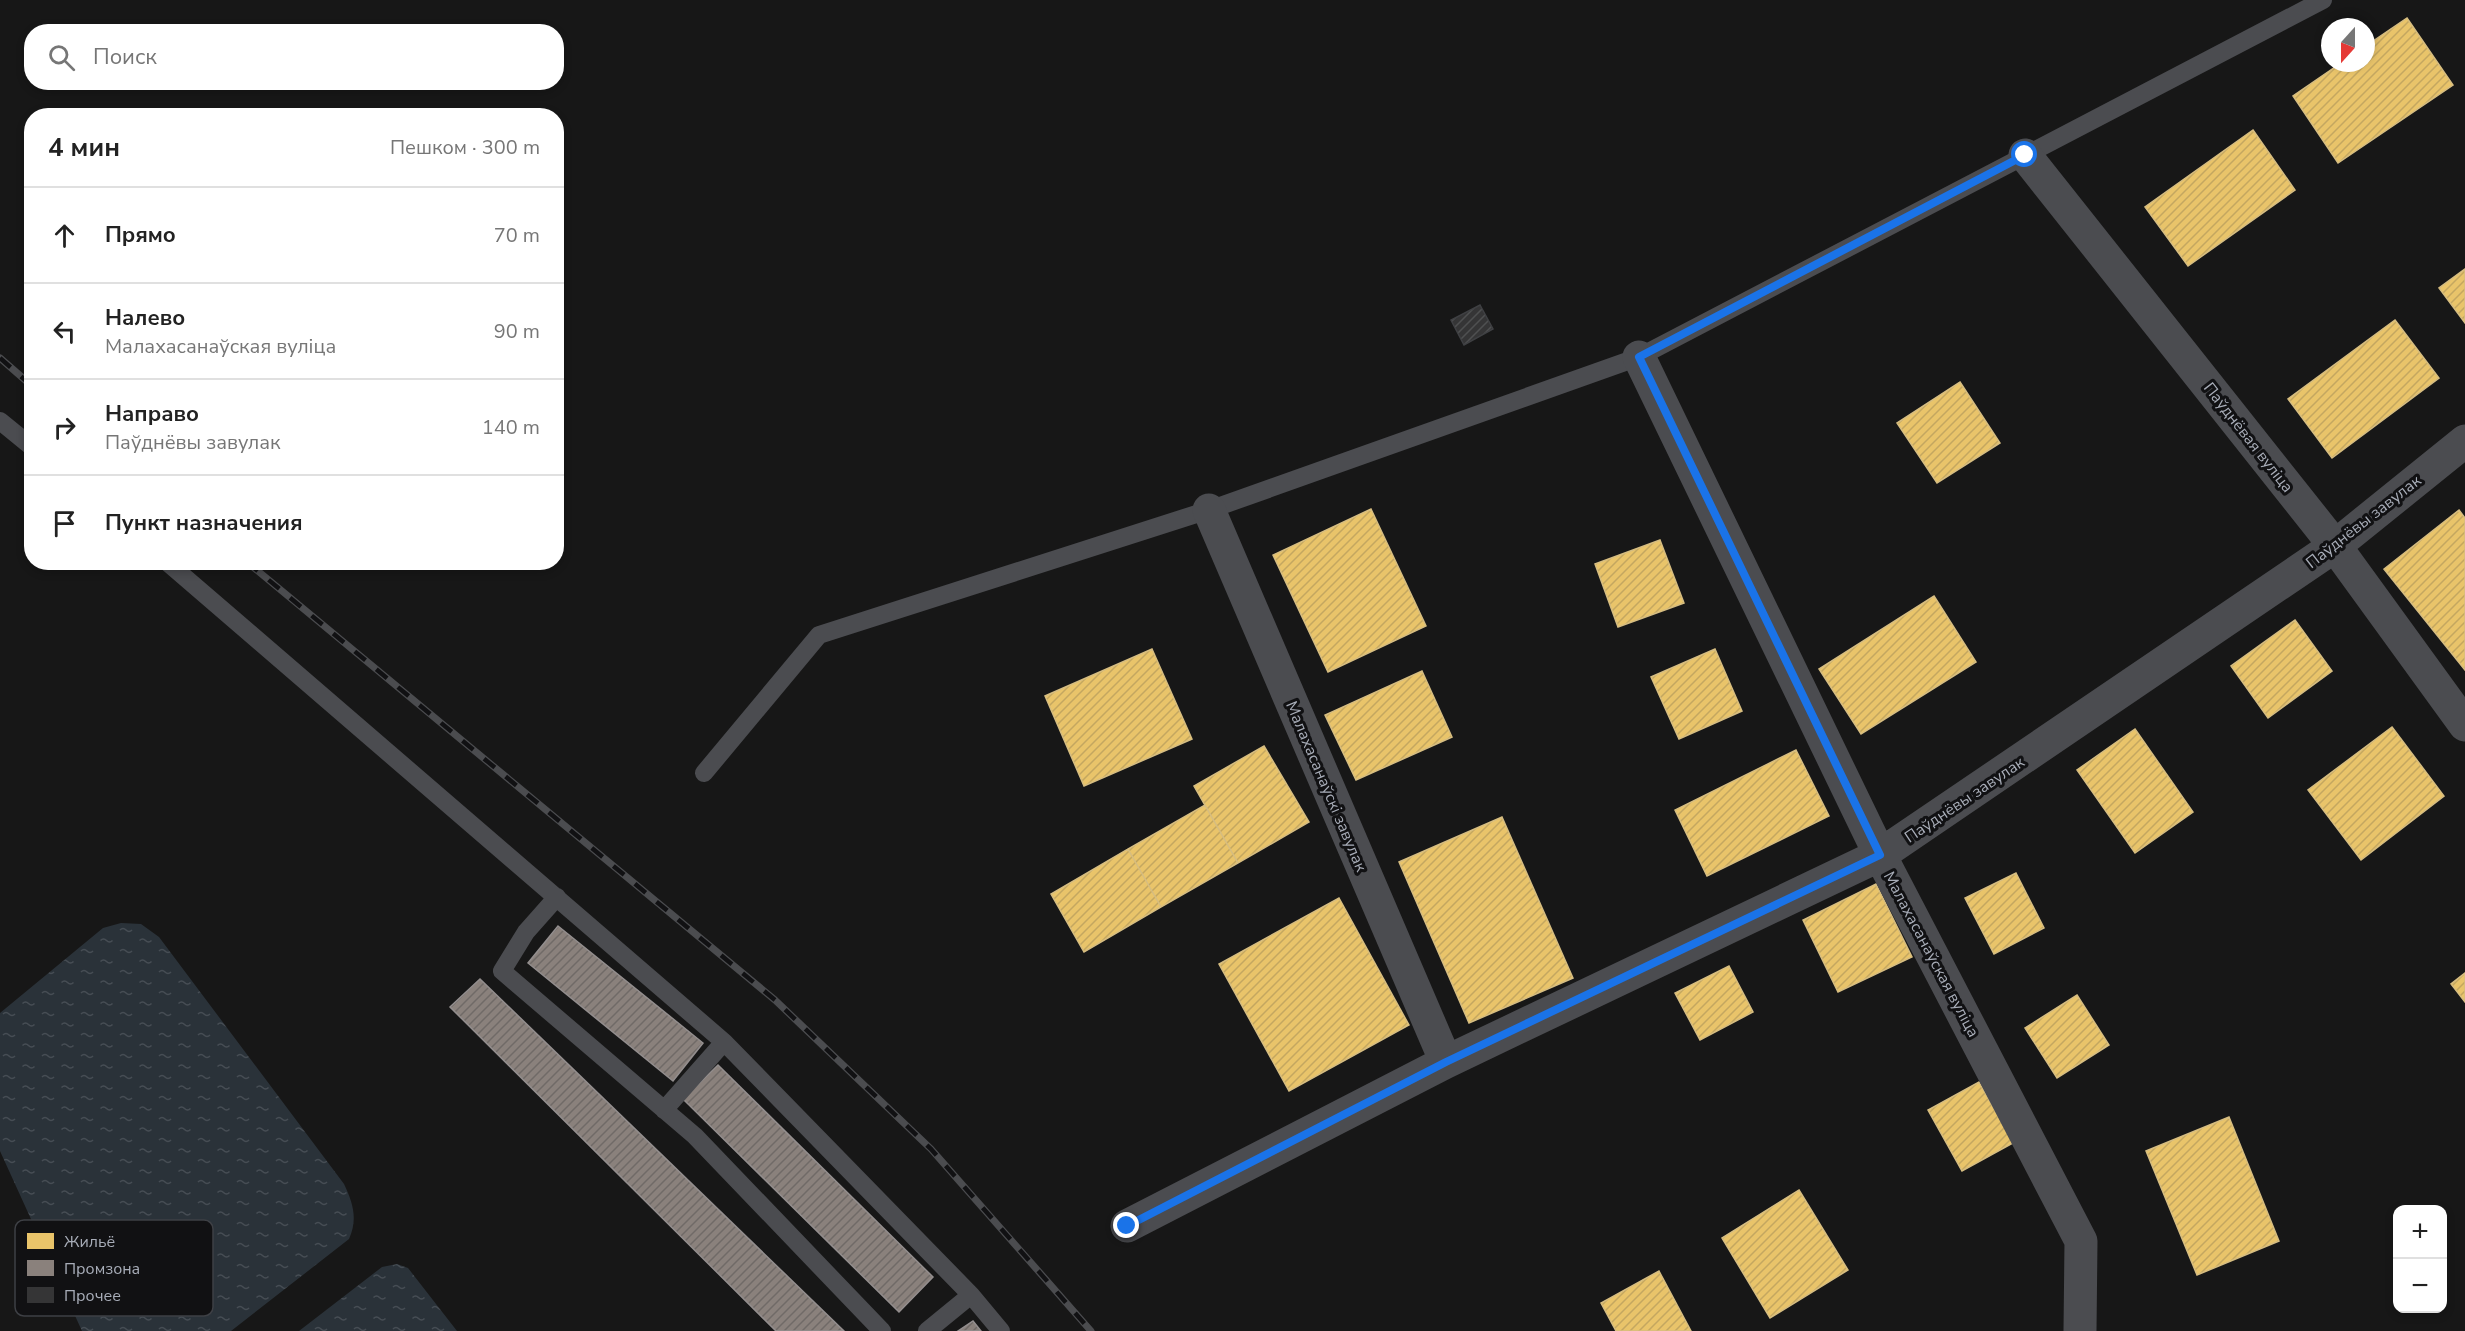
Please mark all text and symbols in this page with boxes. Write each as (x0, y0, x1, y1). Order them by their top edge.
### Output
north arrow (2321, 18, 2375, 72)
search box (24, 24, 564, 90)
icon: search (45, 41, 78, 74)
text: Поиск (93, 42, 157, 72)
text: 4 мин (48, 130, 120, 165)
text: Пешком · 300 m (390, 134, 540, 161)
route start (2011, 141, 2037, 167)
icon: ahead (48, 219, 81, 252)
text: Прямо (105, 220, 176, 250)
text: 70 m (494, 222, 540, 249)
text: Налево (105, 303, 185, 333)
icon: left (48, 315, 81, 348)
text: 90 m (494, 318, 540, 345)
text: Малахасанаўская вуліца (105, 333, 336, 360)
street label: Паўднёвая вуліца (2198, 378, 2298, 497)
text: Направо (105, 399, 199, 429)
icon: right (48, 411, 81, 444)
text: 140 m (482, 414, 540, 441)
text: Паўднёвы завулак (105, 429, 281, 456)
street label: Паўднёвы завулак (2302, 470, 2426, 574)
icon: arrive (48, 507, 81, 540)
text: Пункт назначения (105, 508, 303, 538)
street label: Малахасанаўскі завулак (1280, 698, 1372, 876)
street label: Паўднёвы завулак (1900, 751, 2029, 848)
street label: Малахасанаўская вуліца (1878, 868, 1984, 1041)
map controls (2393, 1205, 2447, 1313)
button: + (2393, 1205, 2447, 1259)
route end (1113, 1212, 1139, 1238)
legend (15, 1220, 213, 1316)
text: Жильё (64, 1231, 115, 1253)
text: Промзона (64, 1258, 140, 1280)
button: − (2393, 1259, 2447, 1313)
text: Прочее (64, 1285, 121, 1307)

